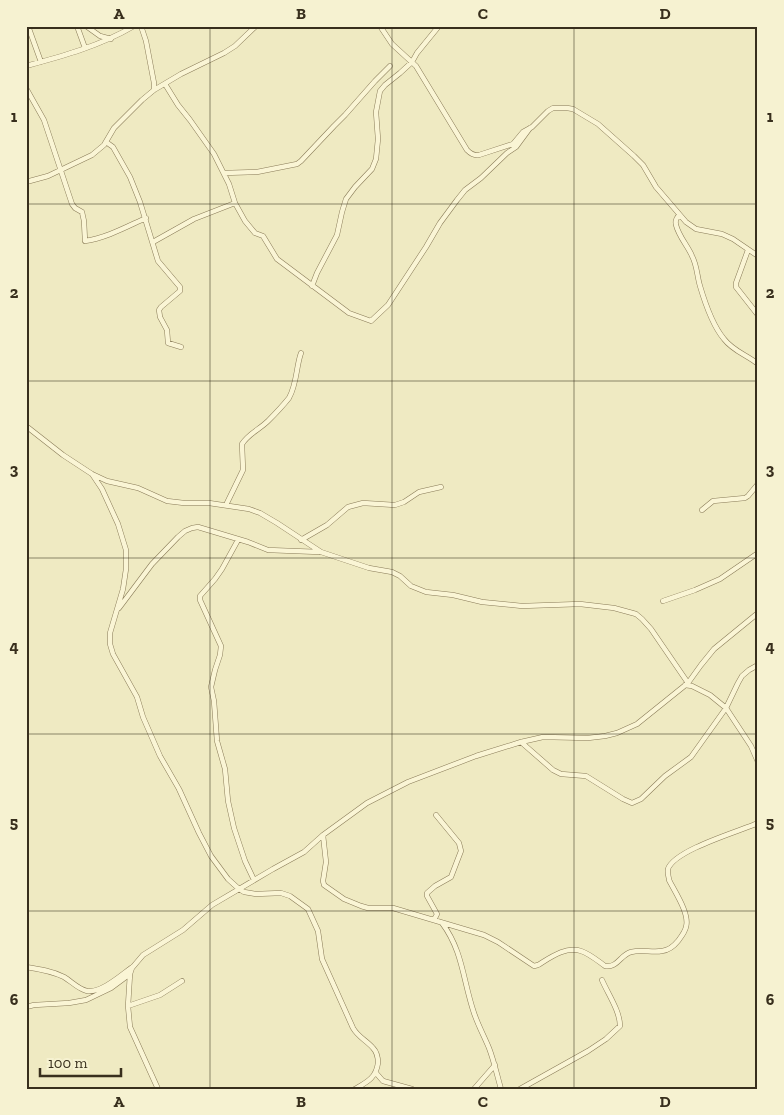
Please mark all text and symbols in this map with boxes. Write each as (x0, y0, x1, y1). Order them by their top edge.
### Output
text: A (114, 4, 125, 23)
text: B (296, 4, 306, 23)
text: C (478, 4, 488, 23)
text: D (659, 4, 671, 23)
text: 1 (11, 107, 18, 126)
text: 1 (767, 107, 774, 126)
text: 2 (10, 283, 19, 302)
text: 2 (766, 283, 775, 302)
text: 3 (10, 460, 19, 479)
text: 3 (766, 460, 775, 479)
text: 4 (9, 637, 19, 656)
text: 4 (765, 637, 775, 656)
text: 5 (10, 813, 18, 832)
text: 5 (766, 813, 774, 832)
text: 6 (10, 990, 19, 1009)
text: 6 (766, 990, 775, 1009)
scale bar (40, 1045, 121, 1077)
text: 100 m (48, 1054, 87, 1072)
text: A (114, 1092, 125, 1111)
text: B (296, 1092, 306, 1111)
text: C (478, 1092, 488, 1111)
text: D (659, 1092, 671, 1111)

